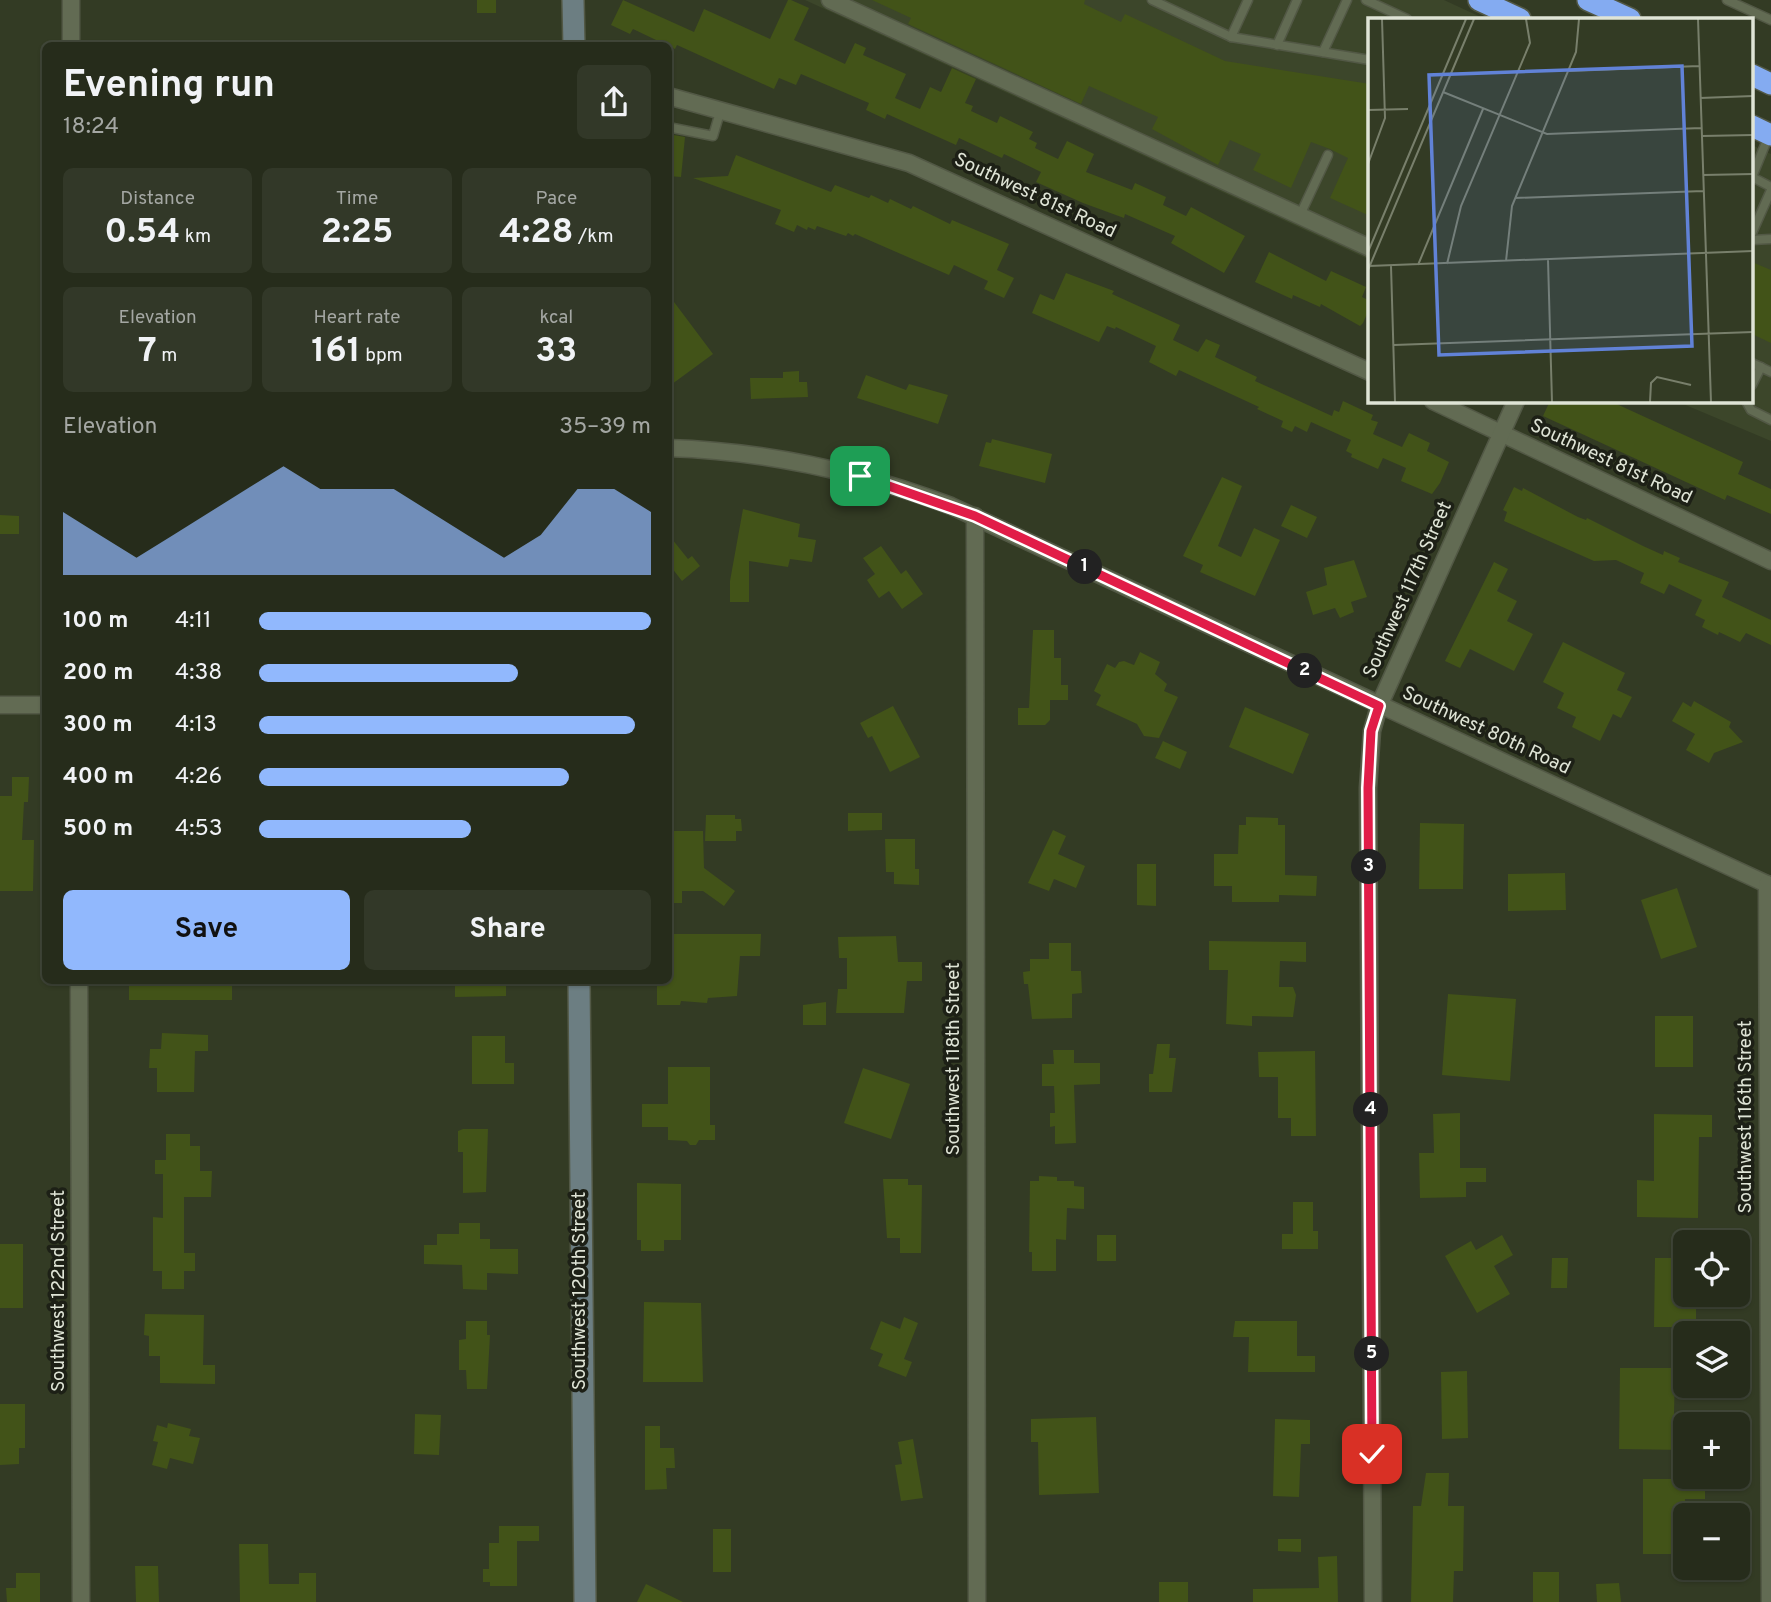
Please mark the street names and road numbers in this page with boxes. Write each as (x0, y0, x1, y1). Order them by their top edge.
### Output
street label: Southwest 81st Road (950, 148, 1120, 244)
street label: Southwest 81st Road (1526, 414, 1696, 510)
street label: Southwest 117th Street (1358, 498, 1458, 682)
street label: Southwest 80th Road (1398, 681, 1574, 781)
street label: Southwest 118th Street (942, 962, 966, 1156)
street label: Southwest 116th Street (1734, 1020, 1758, 1214)
street label: Southwest 122nd Street (47, 1190, 71, 1392)
street label: Southwest 120th Street (568, 1192, 592, 1390)

